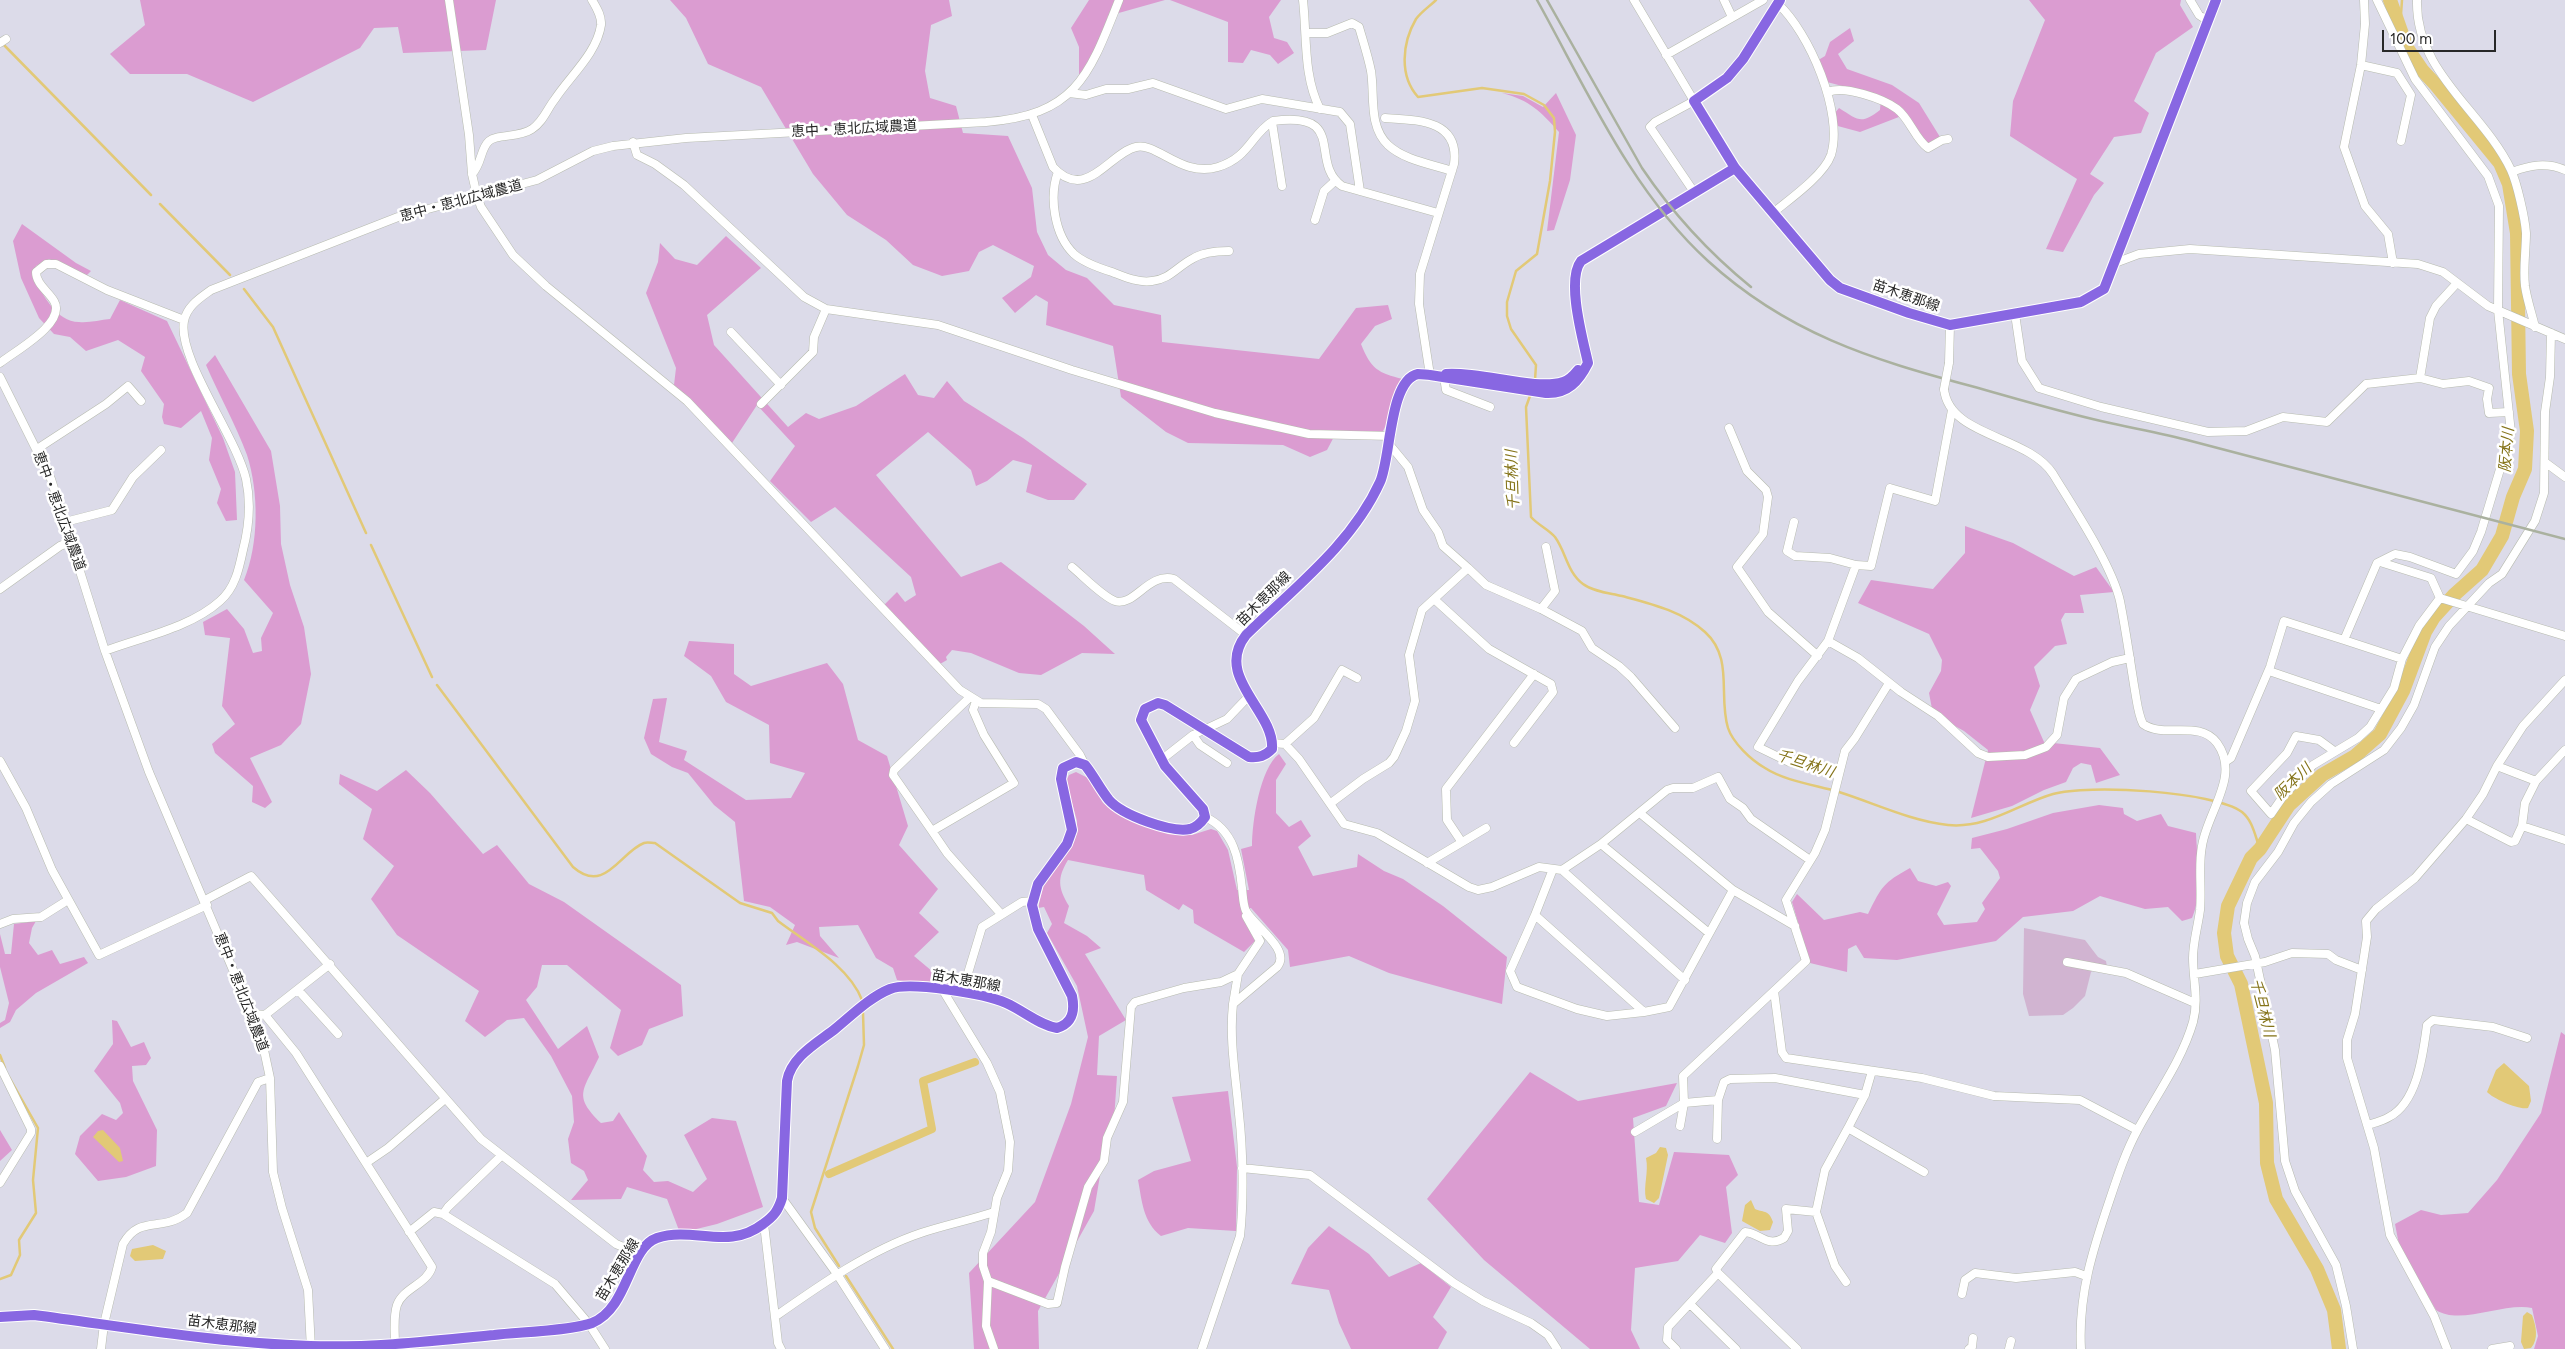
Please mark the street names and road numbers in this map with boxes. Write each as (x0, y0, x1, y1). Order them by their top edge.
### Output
street label: 恵中・恵北広域農道 (791, 117, 917, 141)
street label: 恵中・恵北広域農道 (398, 177, 524, 225)
street label: 苗木恵那線 (1870, 277, 1942, 315)
street label: 恵中・恵北広域農道 (30, 449, 88, 573)
street label: 苗木恵那線 (1233, 568, 1295, 630)
street label: 恵中・恵北広域農道 (211, 930, 271, 1054)
street label: 苗木恵那線 (930, 967, 1002, 995)
street label: 苗木恵那線 (593, 1236, 643, 1304)
street label: 苗木恵那線 (186, 1312, 258, 1338)

